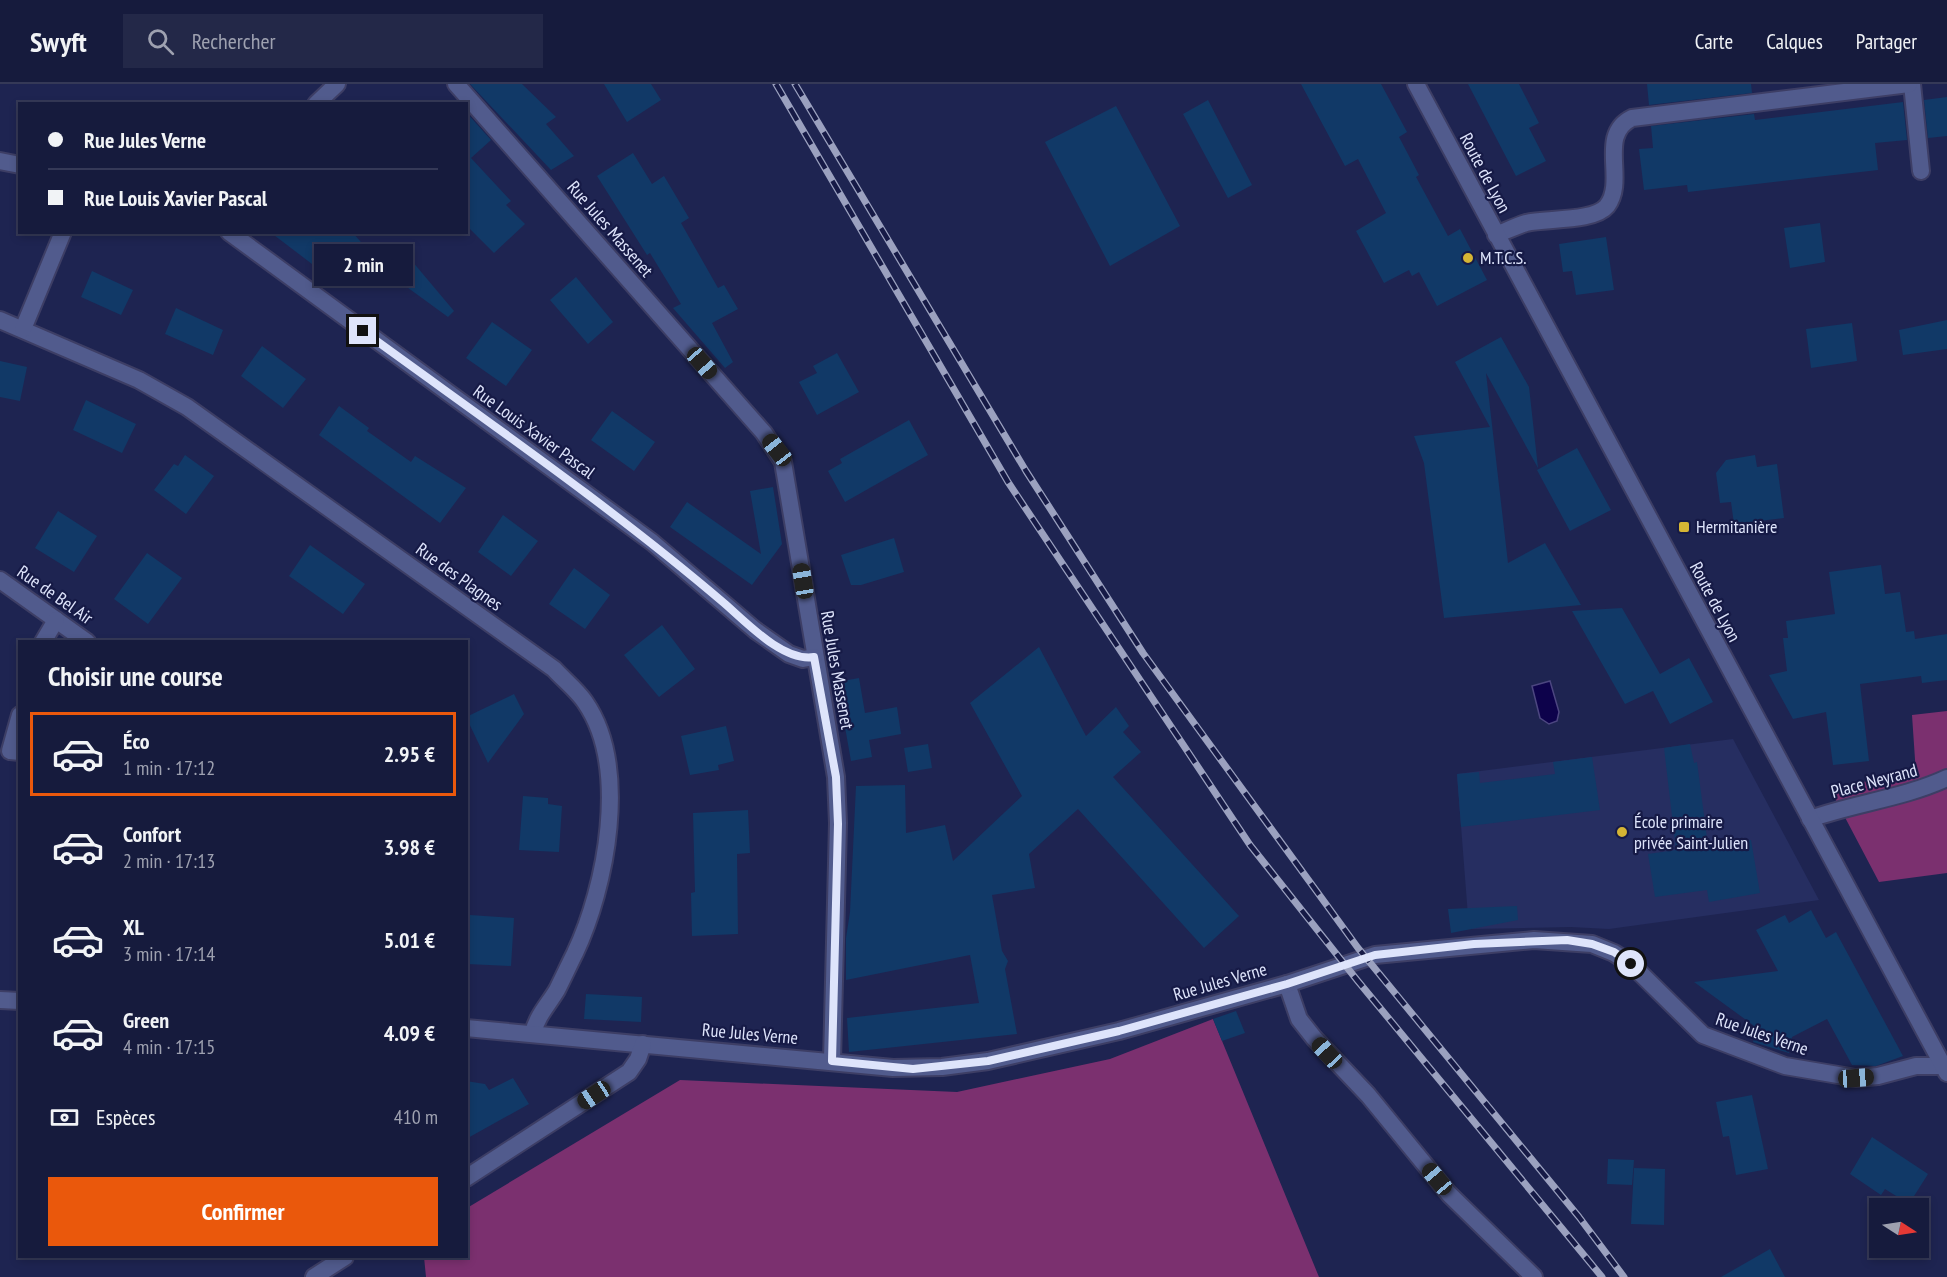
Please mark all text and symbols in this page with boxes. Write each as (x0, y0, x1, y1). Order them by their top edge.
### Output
search box (123, 14, 543, 68)
text: Swyft (30, 23, 87, 60)
icon: search (144, 25, 177, 58)
text: Rechercher (192, 27, 276, 55)
text: Carte (1695, 28, 1733, 55)
text: Calques (1766, 28, 1823, 55)
text: Partager (1856, 28, 1917, 55)
text: Rue Jules Verne (84, 126, 206, 154)
street label: Route de Lyon (1455, 129, 1516, 217)
street label: Rue Jules Massenet (562, 176, 658, 282)
text: Rue Louis Xavier Pascal (84, 184, 267, 212)
callout: 2 min (314, 244, 412, 286)
place label: M.T.C.S. (1480, 246, 1527, 269)
marker: M.T.C.S. (1461, 251, 1475, 265)
text: 2 min (343, 252, 384, 278)
route end (349, 317, 376, 344)
car (683, 344, 721, 382)
street label: Rue Louis Xavier Pascal (469, 380, 600, 484)
car (759, 430, 795, 470)
place label: Hermitanière (1696, 515, 1777, 538)
marker: Hermitanière (1677, 520, 1691, 534)
street label: Rue des Plagnes (411, 537, 507, 616)
street label: Route de Lyon (1685, 558, 1746, 646)
street label: Rue de Bel Air (13, 560, 98, 629)
car (791, 562, 815, 600)
street label: Rue Jules Massenet (816, 609, 859, 731)
text: Choisir une course (48, 659, 223, 693)
icon: car (51, 727, 105, 781)
text: Éco (123, 727, 150, 755)
text: 2.95 € (384, 740, 435, 768)
text: 1 min · 17:12 (123, 755, 215, 781)
street label: Place Neyrand (1828, 758, 1919, 803)
place label: École primaire privée Saint-Julien (1634, 810, 1748, 854)
icon: car (51, 820, 105, 874)
text: Confort (123, 820, 181, 848)
marker: École primaire privée Saint-Julien (1615, 825, 1629, 839)
text: 3.98 € (384, 833, 435, 861)
text: 2 min · 17:13 (123, 848, 215, 874)
icon: car (51, 913, 105, 967)
text: XL (123, 913, 144, 941)
text: 5.01 € (384, 926, 435, 954)
text: 3 min · 17:14 (123, 941, 215, 967)
route start (1617, 950, 1644, 977)
street label: Rue Jules Verne (1170, 957, 1269, 1006)
icon: car (51, 1006, 105, 1060)
text: Green (123, 1006, 169, 1034)
street label: Rue Jules Verne (1713, 1007, 1811, 1060)
street label: Rue Jules Verne (701, 1018, 799, 1049)
text: 4.09 € (384, 1019, 435, 1047)
text: 4 min · 17:15 (123, 1034, 215, 1060)
car (1308, 1034, 1346, 1072)
car (1837, 1068, 1875, 1088)
car (574, 1078, 614, 1112)
icon: cash (48, 1101, 81, 1134)
text: Espèces (96, 1103, 155, 1131)
text: 410 m (394, 1104, 438, 1130)
car (1419, 1159, 1455, 1199)
button: Confirmer (48, 1177, 438, 1246)
north arrow (1869, 1198, 1929, 1258)
map controls (1869, 1198, 1929, 1258)

